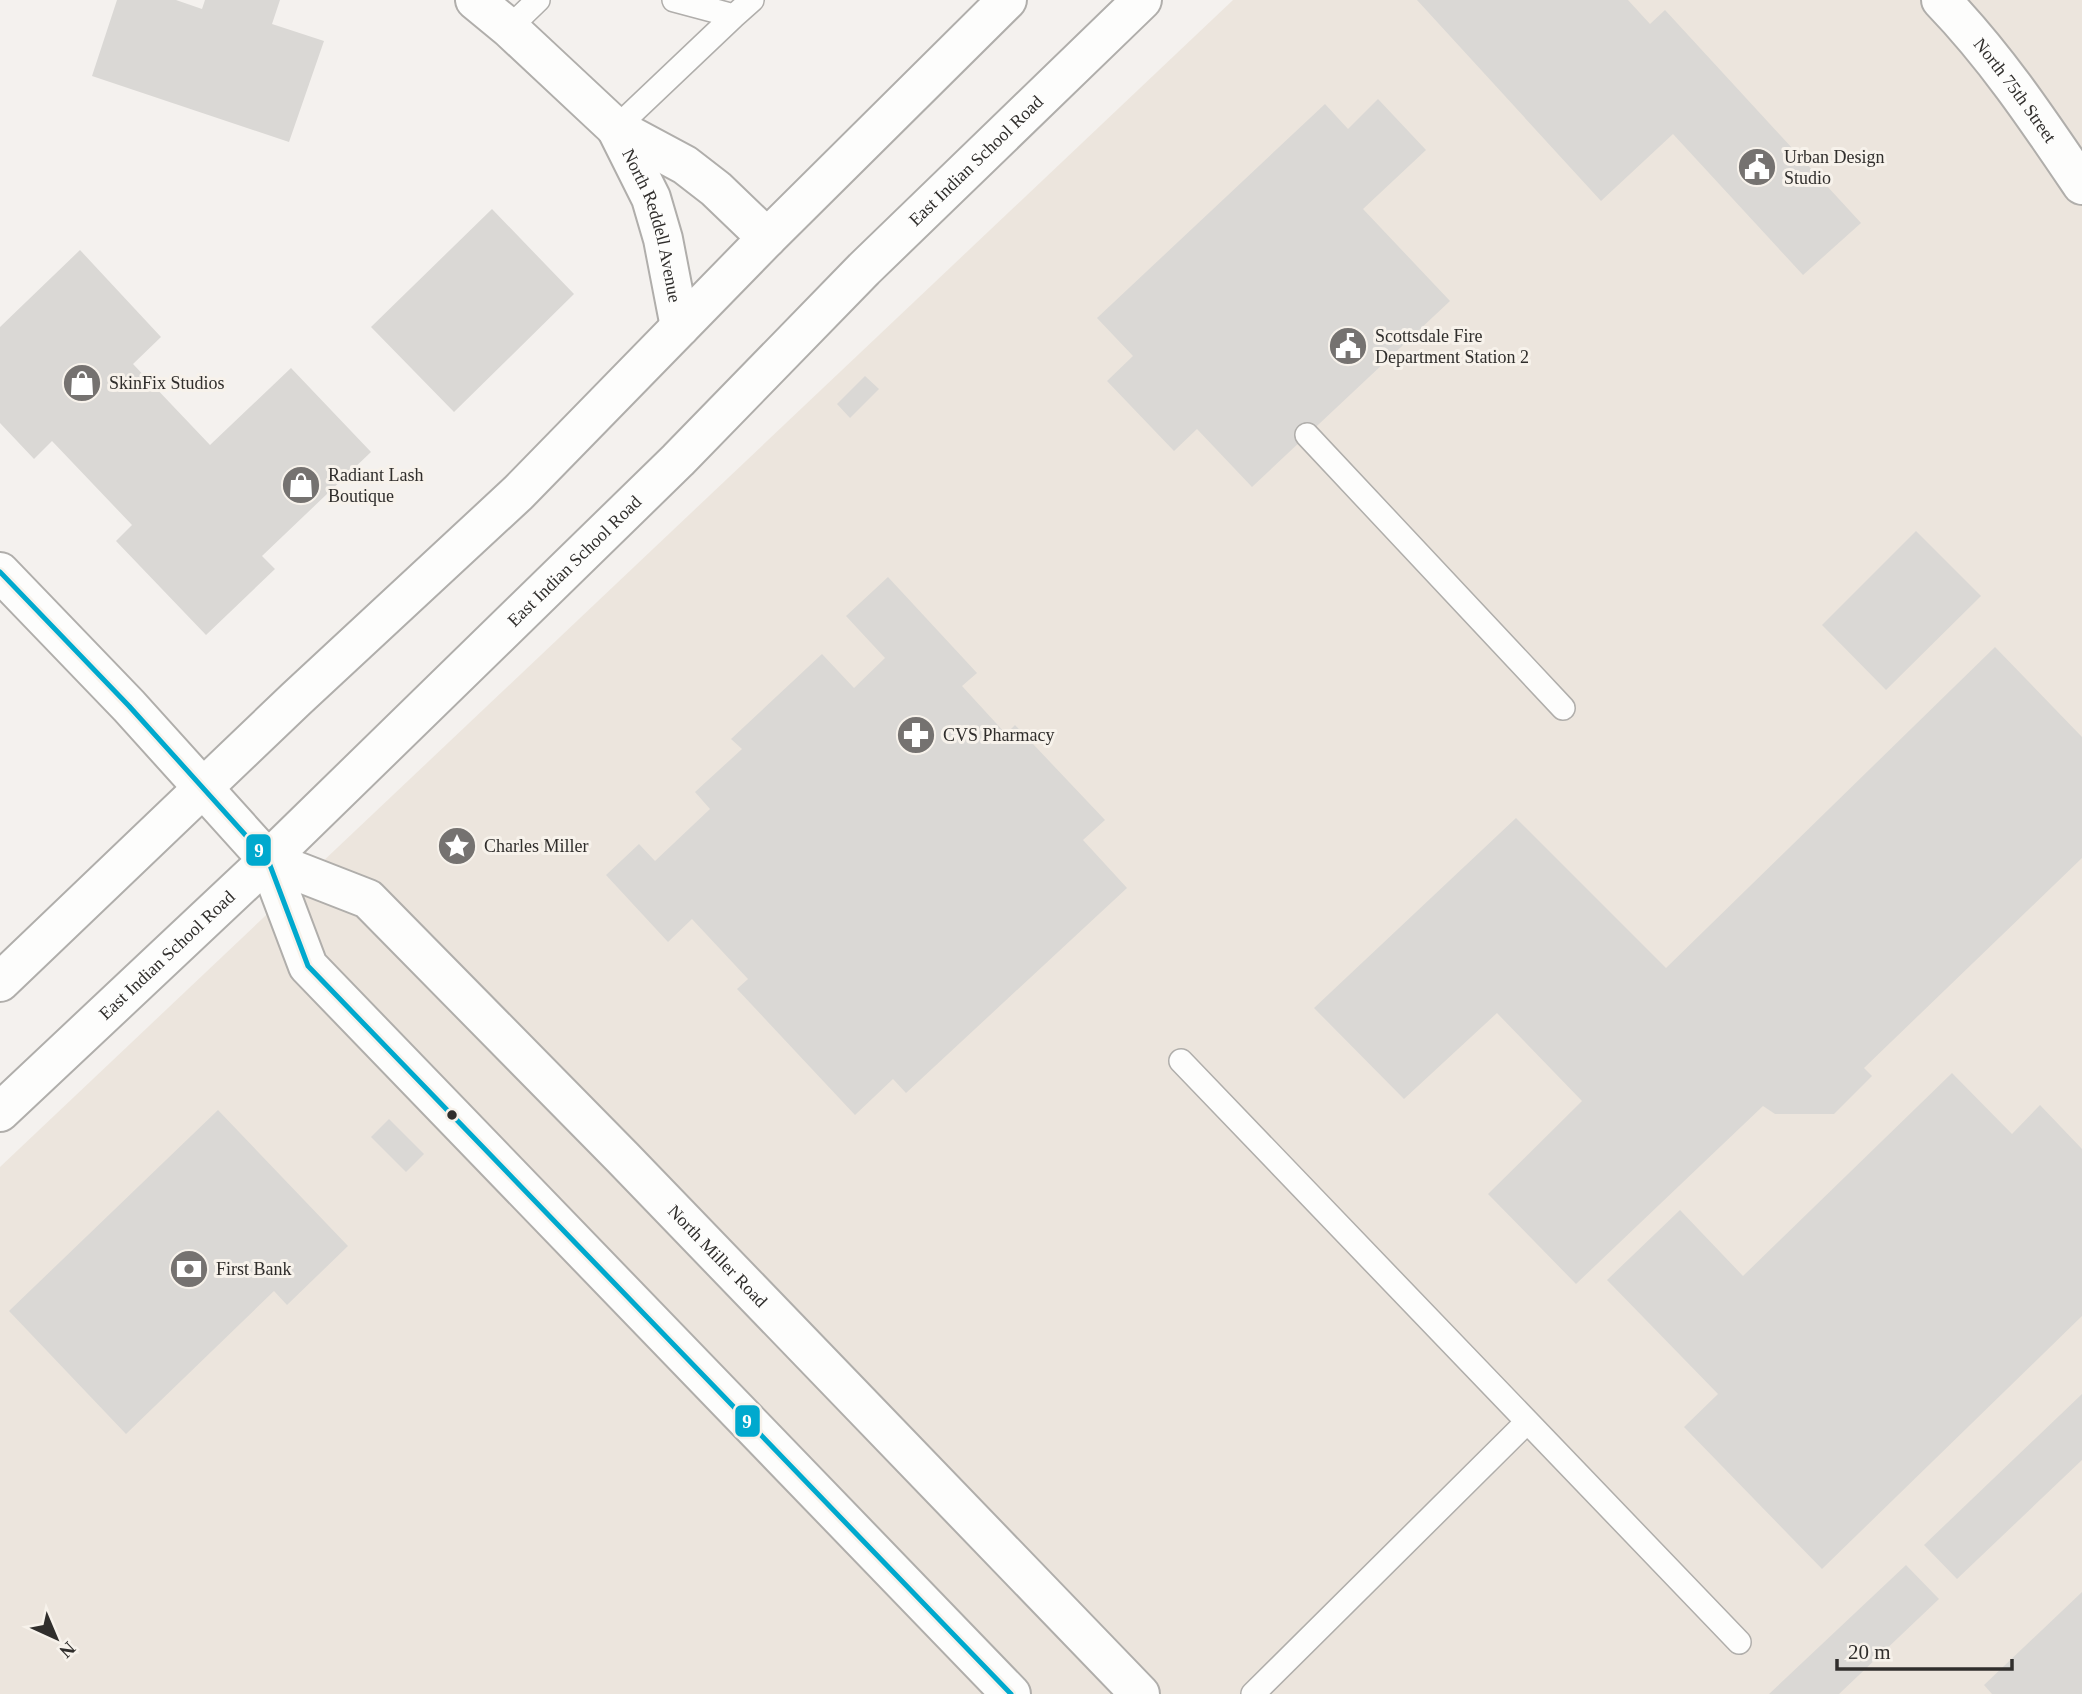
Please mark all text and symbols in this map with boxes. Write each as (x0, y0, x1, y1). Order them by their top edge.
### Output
street label: North 75th Street (1970, 34, 2060, 147)
street label: East Indian School Road (905, 91, 1047, 230)
street label: North Reddell Avenue (618, 146, 685, 304)
public building icon: Urban Design Studio (1736, 146, 1778, 188)
place label: Urban Design Studio (1784, 147, 1884, 188)
public building icon: Scottsdale Fire Department Station 2 (1327, 325, 1369, 367)
place label: Scottsdale Fire Department Station 2 (1375, 326, 1529, 367)
shop icon: SkinFix Studios (61, 362, 103, 404)
place label: SkinFix Studios (109, 373, 225, 393)
shop icon: Radiant Lash Boutique (280, 464, 322, 506)
place label: Radiant Lash Boutique (328, 465, 423, 506)
street label: East Indian School Road (504, 492, 645, 631)
pharmacy icon: CVS Pharmacy (895, 714, 937, 756)
place label: CVS Pharmacy (943, 725, 1055, 745)
place icon: Charles Miller (436, 825, 478, 867)
line badge: 9 (245, 833, 272, 867)
place label: Charles Miller (484, 836, 588, 856)
text: 9 (254, 840, 264, 861)
street label: East Indian School Road (95, 887, 239, 1024)
unlabelled marker (445, 1108, 459, 1122)
street label: North Miller Road (664, 1201, 771, 1311)
bank icon: First Bank (168, 1248, 210, 1290)
place label: First Bank (216, 1259, 292, 1279)
line badge: 9 (734, 1404, 761, 1438)
text: 9 (742, 1411, 752, 1432)
north arrow (21, 1603, 91, 1673)
scale bar (1837, 1628, 2012, 1672)
text: N (55, 1638, 80, 1662)
text: 20 m (1848, 1640, 1891, 1664)

